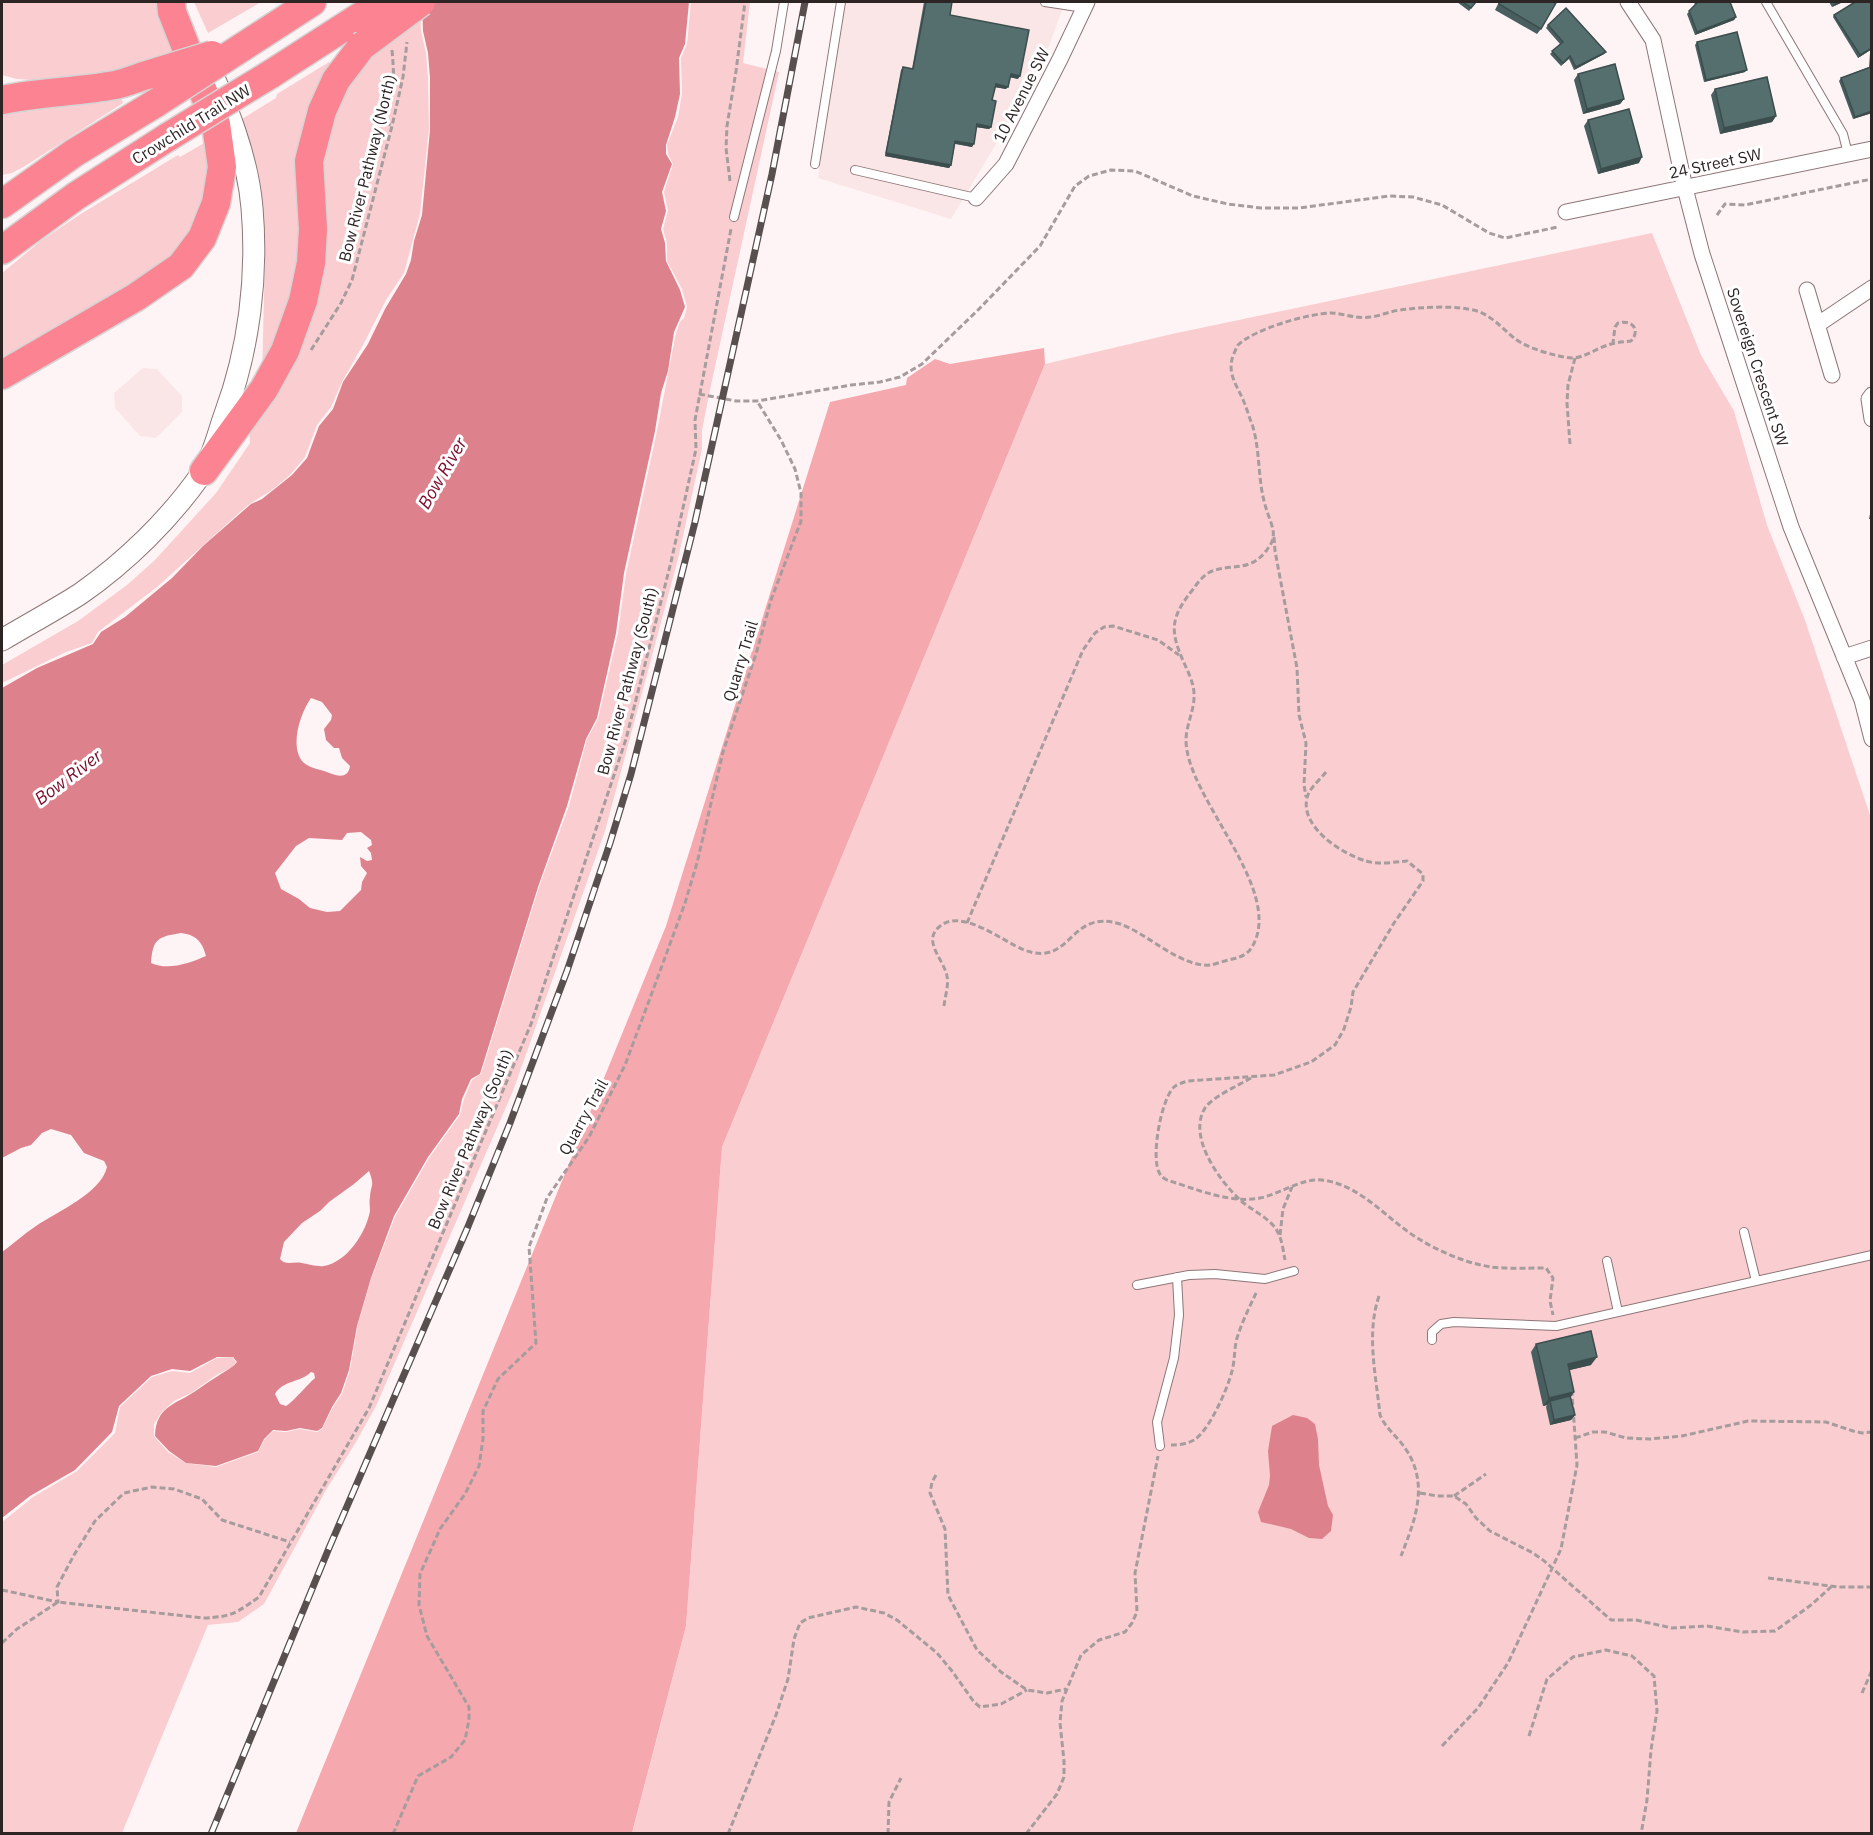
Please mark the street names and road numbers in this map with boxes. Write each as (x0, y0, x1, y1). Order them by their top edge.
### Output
street label: 10 Avenue SW (989, 44, 1053, 146)
street label: Bow River Pathway (North) (334, 72, 400, 264)
street label: Crowchild Trail NW (128, 80, 254, 168)
street label: 24 Street SW (1667, 143, 1763, 183)
street label: Sovereign Crescent SW (1723, 285, 1793, 449)
street label: Bow River Pathway (South) (592, 585, 662, 777)
street label: Quarry Trail (718, 618, 762, 704)
street label: Bow River Pathway (South) (423, 1046, 517, 1232)
street label: Quarry Trail (554, 1076, 612, 1158)

